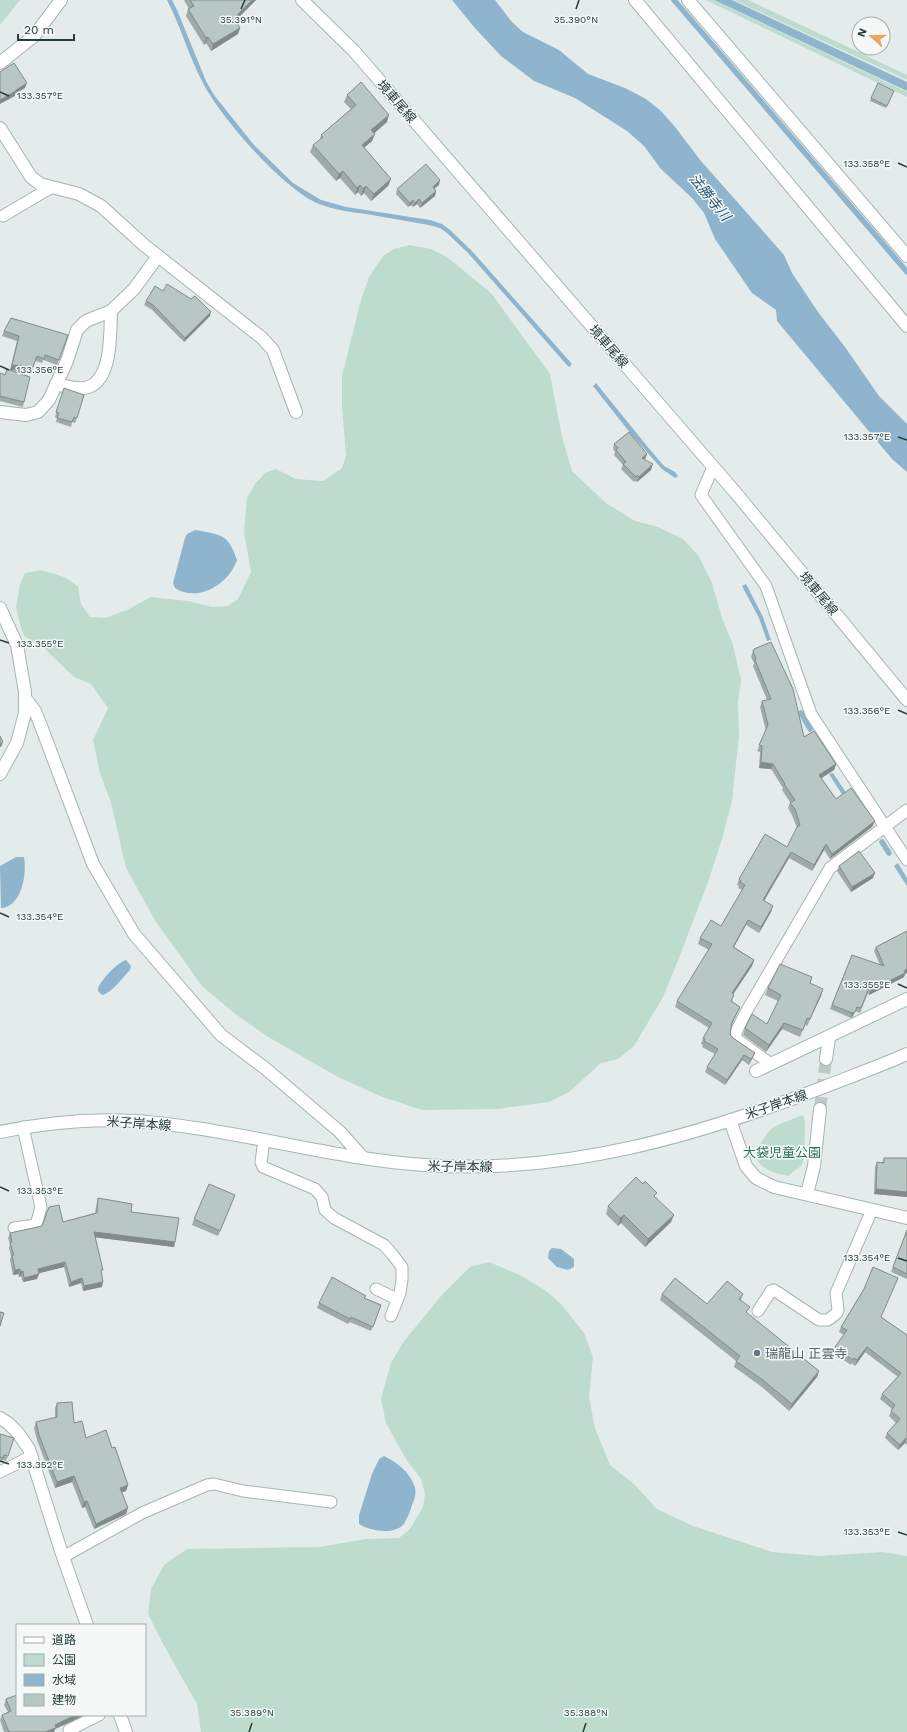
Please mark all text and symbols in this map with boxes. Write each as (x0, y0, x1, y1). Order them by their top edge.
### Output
text: 35.391°N (220, 14, 262, 25)
text: 35.390°N (554, 14, 598, 25)
scale bar (18, 16, 74, 42)
north arrow (851, 16, 891, 56)
text: 20 m (24, 23, 54, 37)
text: N (855, 26, 870, 39)
street label: 境車尾線 (374, 77, 419, 126)
text: 133.357°E (17, 90, 63, 101)
text: 133.358°E (843, 158, 891, 169)
water label: 法勝寺川 (686, 170, 735, 225)
street label: 境車尾線 (586, 322, 631, 371)
text: 133.356°E (17, 364, 63, 375)
text: 133.357°E (844, 431, 890, 442)
street label: 境車尾線 (796, 569, 841, 618)
text: 133.355°E (17, 638, 63, 649)
text: 133.356°E (844, 705, 890, 716)
text: 133.354°E (17, 911, 63, 922)
text: 133.355°E (844, 979, 890, 990)
street label: 米子岸本線 (743, 1087, 809, 1122)
street label: 米子岸本線 (106, 1114, 172, 1133)
park label: 大袋児童公園 (743, 1145, 821, 1160)
street label: 米子岸本線 (427, 1158, 493, 1175)
text: 133.353°E (17, 1185, 63, 1196)
text: 133.354°E (844, 1252, 890, 1263)
place label: 瑞龍山 正雲寺 (765, 1346, 847, 1361)
marker: 瑞龍山 正雲寺 (752, 1348, 762, 1358)
text: 133.352°E (17, 1459, 63, 1470)
text: 133.353°E (844, 1526, 890, 1537)
legend (16, 1624, 146, 1716)
text: 道路 (52, 1633, 76, 1647)
text: 公園 (52, 1653, 76, 1667)
text: 水域 (52, 1673, 76, 1687)
text: 建物 (52, 1693, 76, 1707)
text: 35.389°N (230, 1707, 274, 1718)
text: 35.388°N (564, 1707, 608, 1718)

